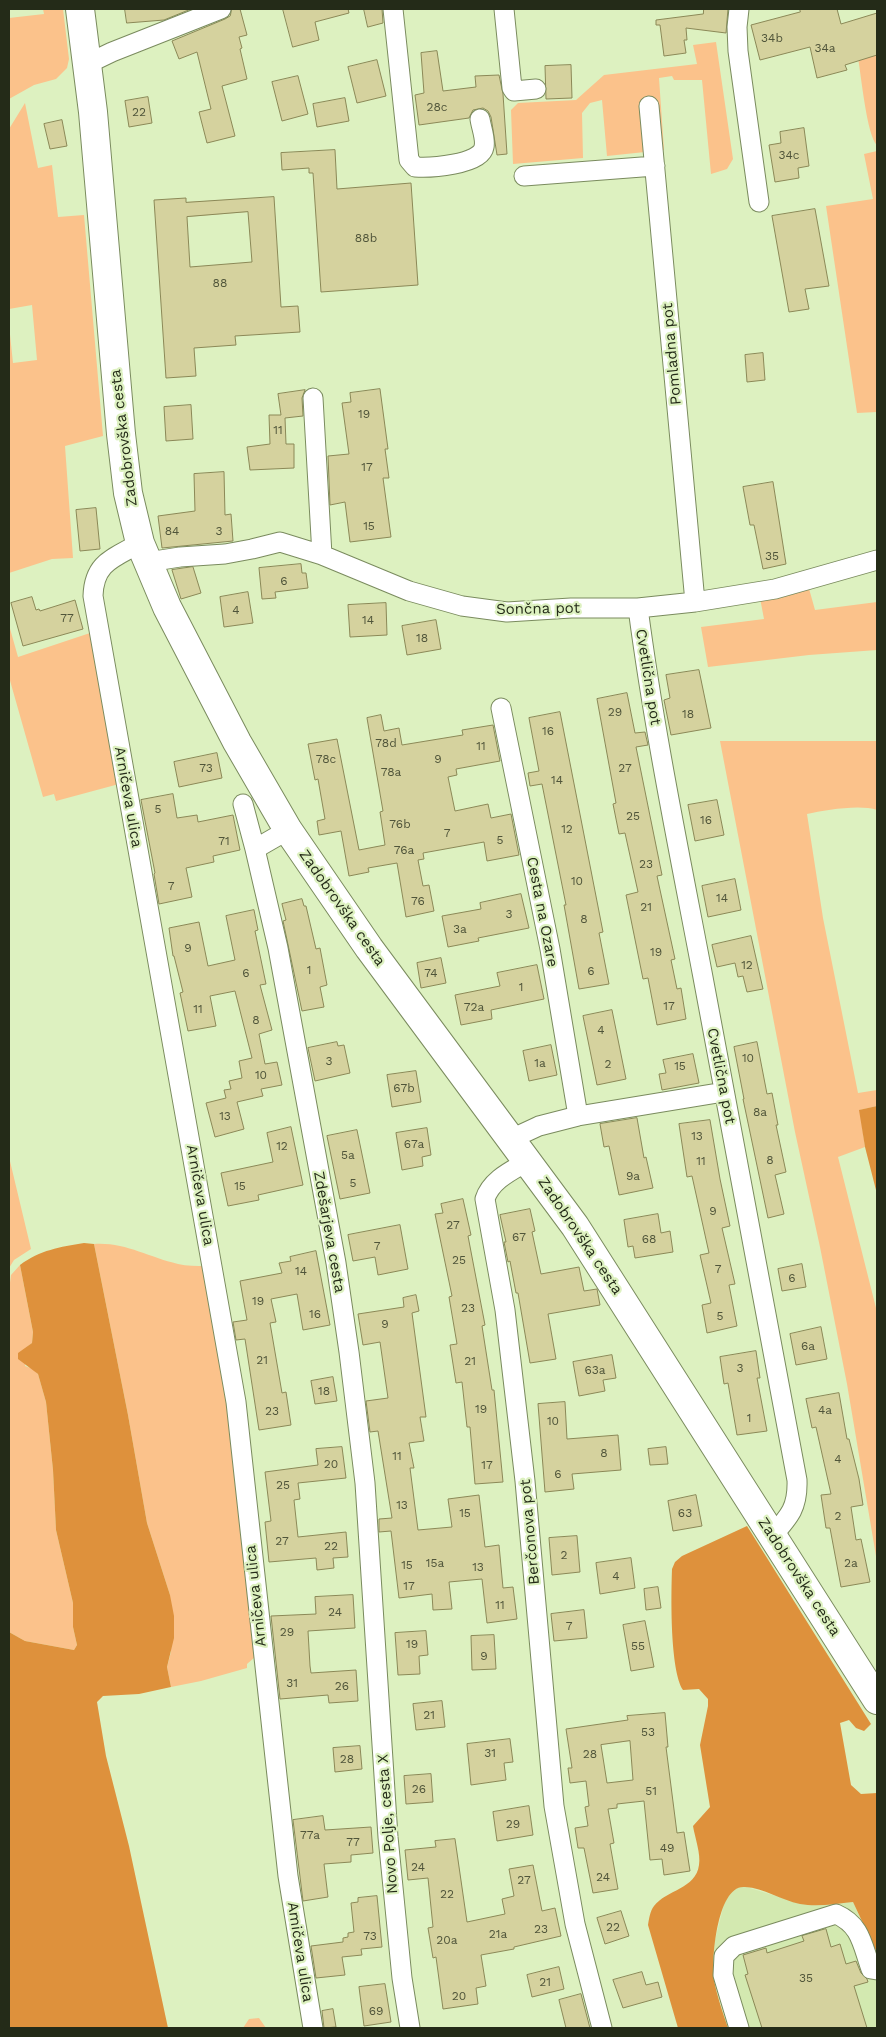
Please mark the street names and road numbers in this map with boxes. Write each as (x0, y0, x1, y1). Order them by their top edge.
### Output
street label: Pomladna pot (659, 302, 685, 406)
street label: Zadobrovška cesta (107, 368, 141, 508)
street label: Sončna pot (496, 599, 580, 619)
street label: Cvetlična pot (632, 628, 664, 726)
street label: Arničeva ulica (110, 745, 146, 849)
street label: Zadobrovška cesta (295, 846, 389, 970)
street label: Cesta na Ozare (522, 855, 562, 969)
street label: Cvetlična pot (703, 1027, 739, 1125)
street label: Arničeva ulica (182, 1143, 218, 1247)
street label: Zdešarjeva cesta (309, 1170, 349, 1294)
street label: Zadobrovška cesta (534, 1174, 626, 1298)
street label: Berčonova pot (516, 1479, 544, 1585)
street label: Zadobrovška cesta (754, 1514, 844, 1640)
street label: Arničeva ulica (242, 1544, 270, 1648)
street label: Novo Polje, cesta X (374, 1754, 402, 1894)
street label: Amičeva ulica (283, 1901, 317, 2003)

